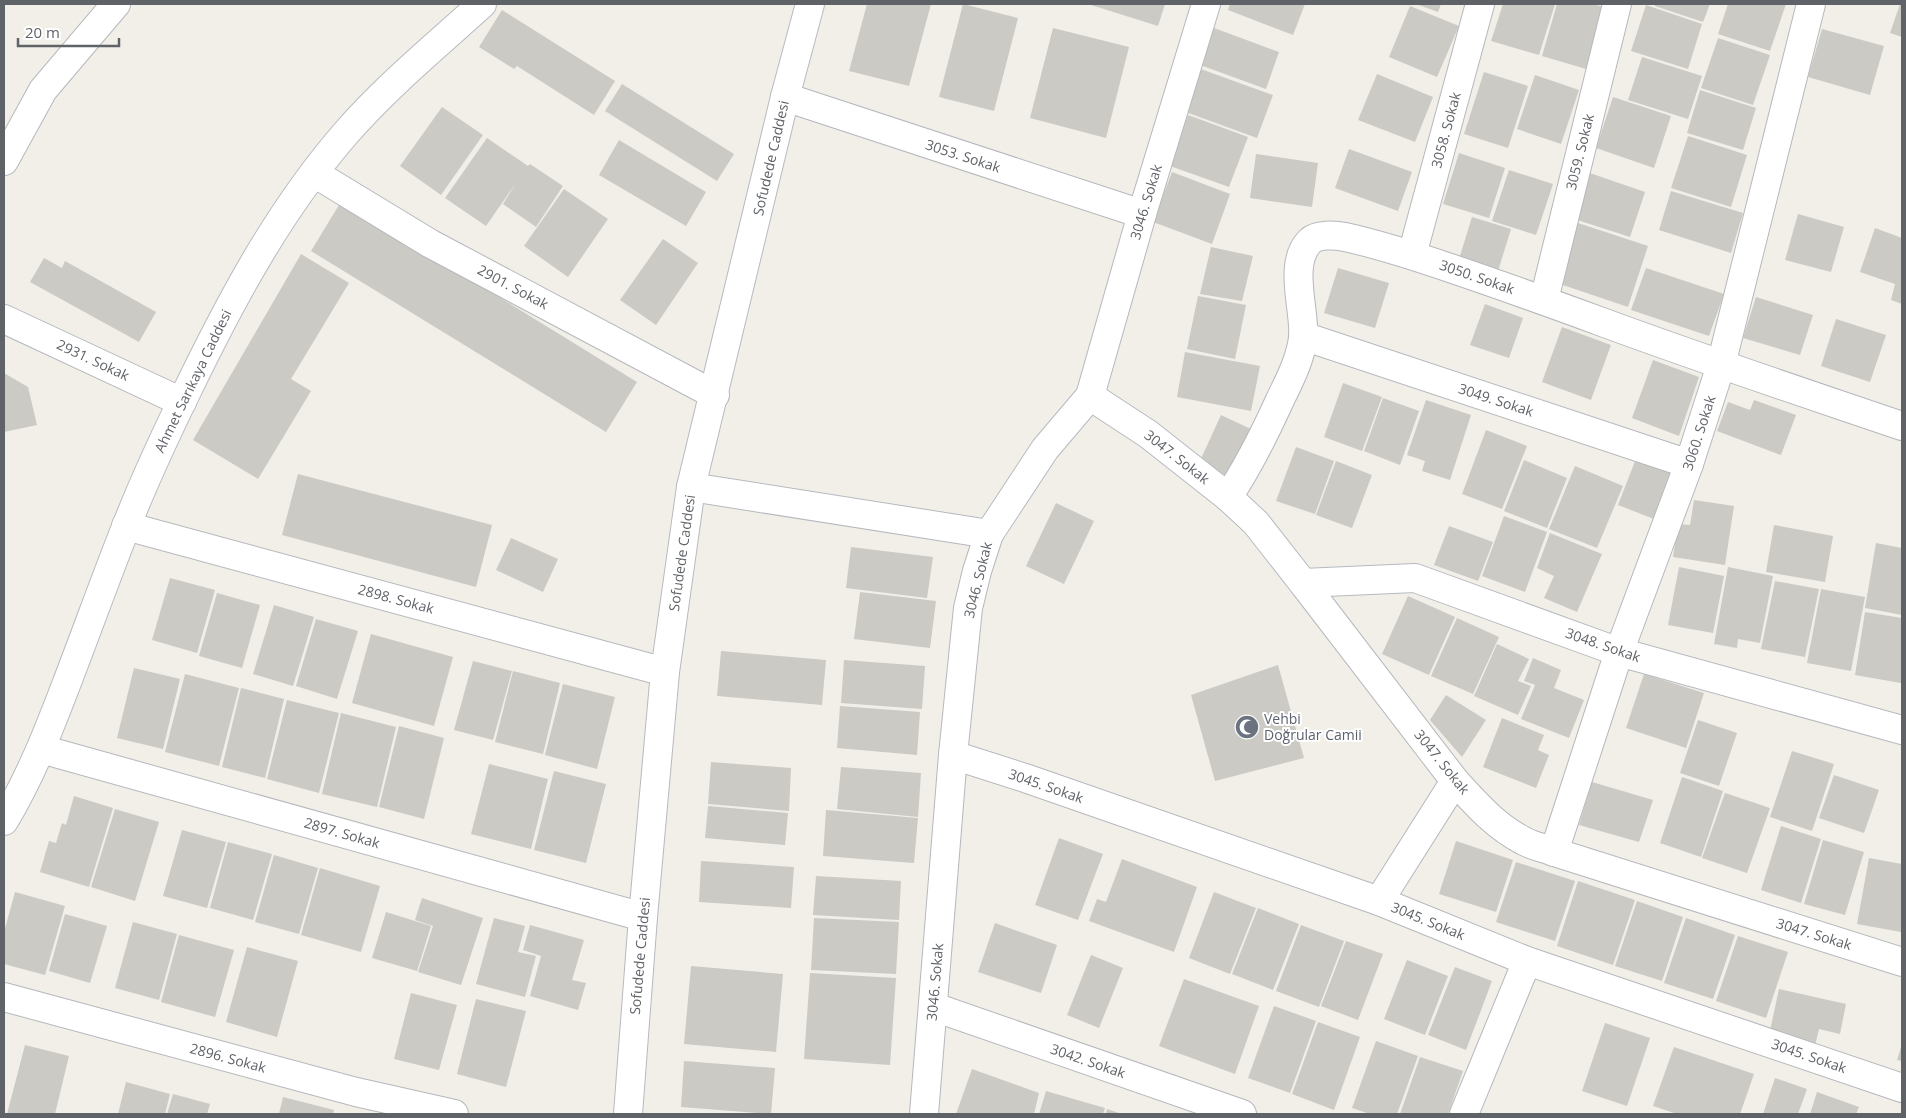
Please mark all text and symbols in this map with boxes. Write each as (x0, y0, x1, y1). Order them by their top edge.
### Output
scale bar (18, 15, 119, 47)
text: 20 m (25, 22, 60, 42)
street label: 3058. Sokak (1426, 89, 1465, 170)
street label: Sofudede Caddesi (748, 98, 793, 217)
street label: 3059. Sokak (1561, 111, 1598, 192)
street label: 3053. Sokak (923, 134, 1004, 177)
street label: 3046. Sokak (1125, 161, 1166, 242)
street label: 3050. Sokak (1437, 255, 1518, 298)
street label: 2901. Sokak (474, 260, 553, 314)
street label: Ahmet Sarıkaya Caddesi (150, 306, 235, 455)
street label: 2931. Sokak (54, 334, 133, 385)
street label: 3049. Sokak (1456, 378, 1537, 421)
street label: 3060. Sokak (1677, 392, 1720, 473)
street label: 3047. Sokak (1141, 425, 1214, 488)
street label: Sofudede Caddesi (664, 493, 699, 613)
street label: 3046. Sokak (959, 539, 996, 620)
street label: 2898. Sokak (356, 579, 437, 618)
street label: 3048. Sokak (1563, 623, 1644, 666)
place label: Vehbi Doğrular Camii (1264, 709, 1362, 744)
mosque icon: Vehbi Doğrular Camii (1234, 714, 1260, 740)
street label: 3047. Sokak (1410, 725, 1475, 798)
street label: 3045. Sokak (1006, 764, 1087, 807)
street label: 2897. Sokak (302, 813, 383, 853)
street label: Sofudede Caddesi (625, 897, 654, 1015)
street label: 3045. Sokak (1388, 897, 1468, 944)
street label: 3047. Sokak (1774, 913, 1855, 954)
street label: 3046. Sokak (922, 942, 947, 1022)
street label: 3045. Sokak (1769, 1034, 1850, 1077)
street label: 2896. Sokak (188, 1038, 269, 1077)
street label: 3042. Sokak (1048, 1039, 1129, 1082)

